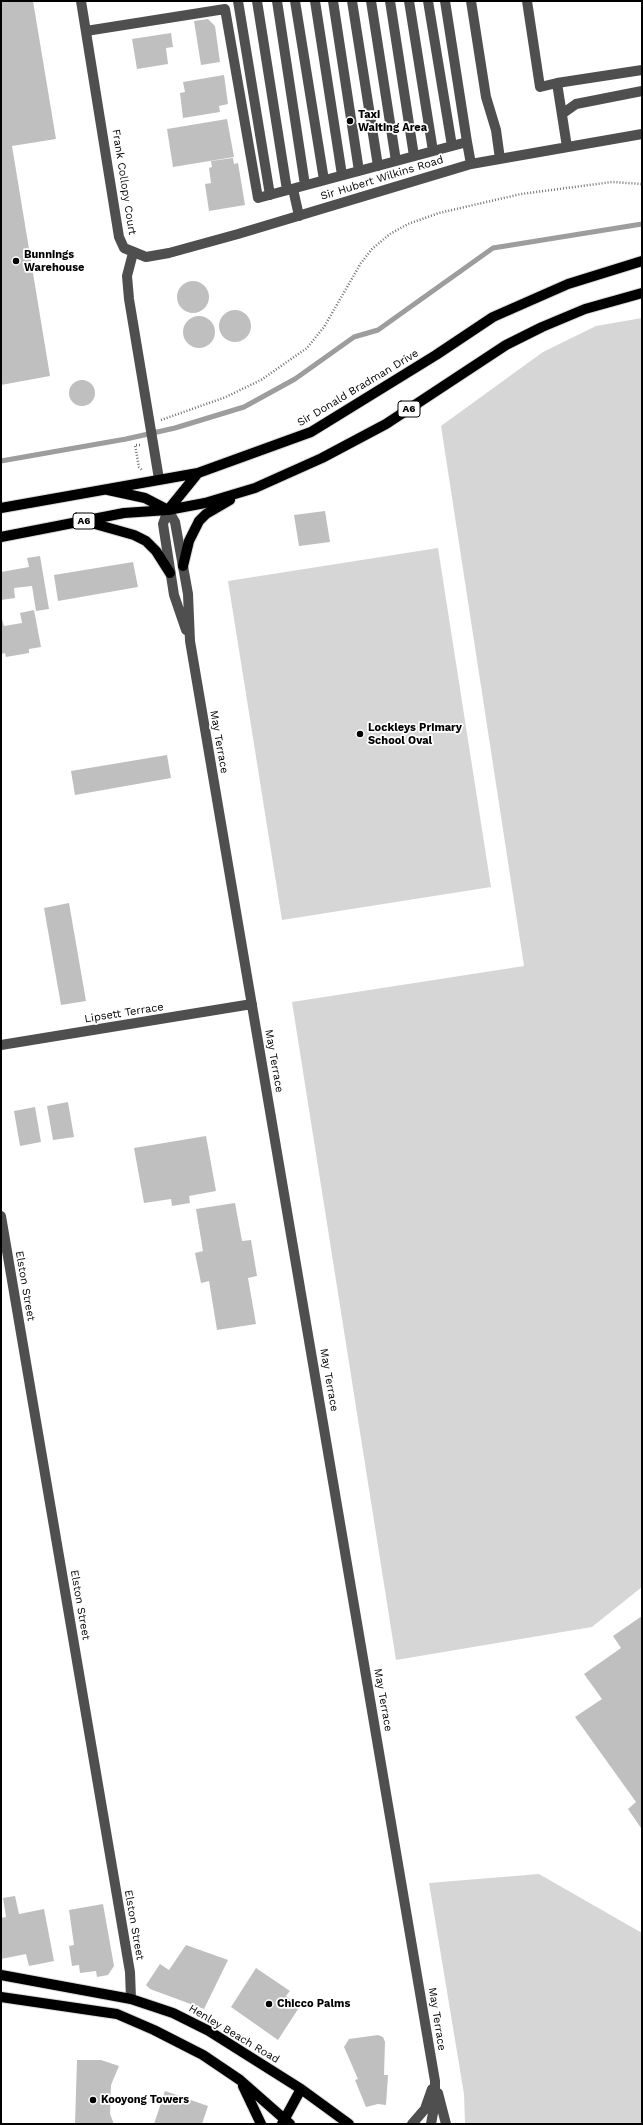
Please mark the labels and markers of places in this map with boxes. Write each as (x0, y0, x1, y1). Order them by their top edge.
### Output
place label: Taxi Waiting Area (358, 108, 427, 134)
marker: Taxi Waiting Area (345, 116, 355, 126)
place label: Bunnings Warehouse (24, 248, 84, 274)
marker: Bunnings Warehouse (11, 256, 21, 266)
place label: Lockleys Primary School Oval (368, 721, 462, 747)
marker: Lockleys Primary School Oval (355, 729, 365, 739)
place label: Chicco Palms (277, 1997, 350, 2011)
marker: Chicco Palms (264, 1999, 274, 2009)
place label: Kooyong Towers (101, 2093, 189, 2107)
marker: Kooyong Towers (88, 2095, 98, 2105)

